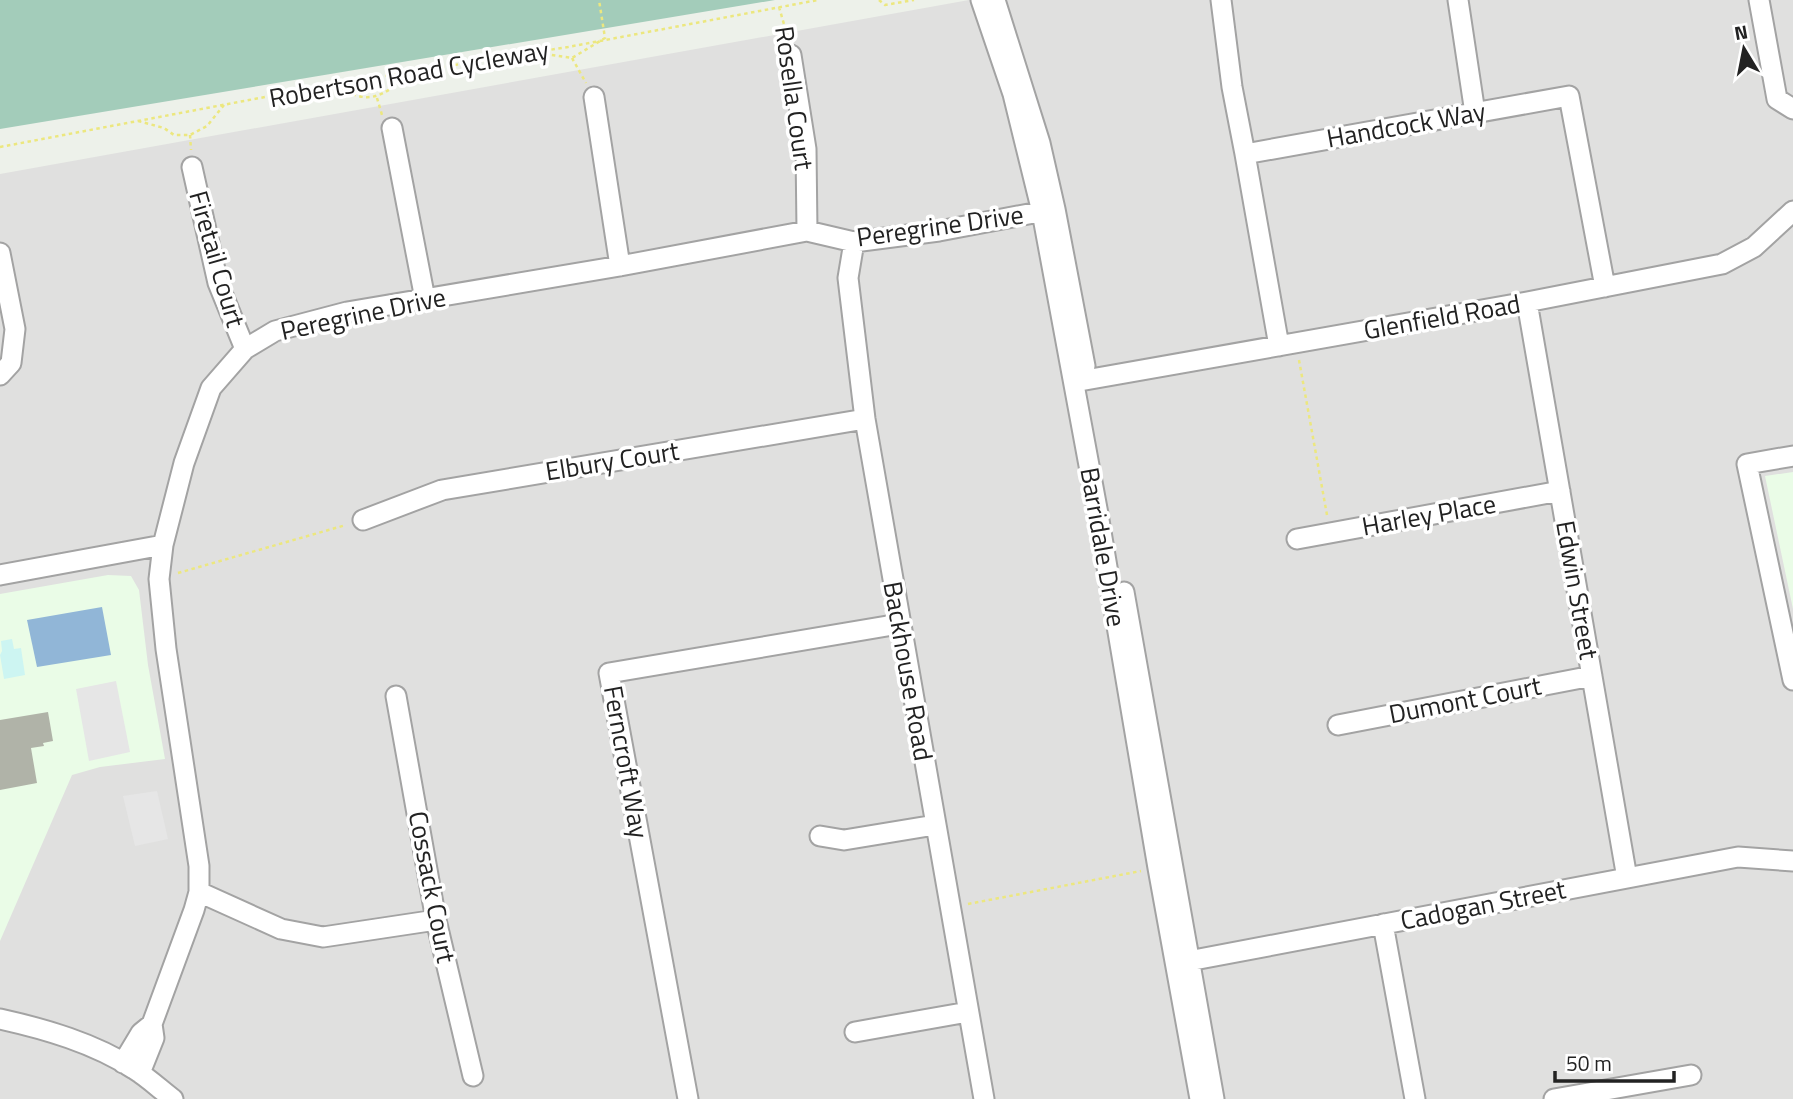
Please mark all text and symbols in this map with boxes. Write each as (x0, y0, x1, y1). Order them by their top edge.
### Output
north arrow (1709, 14, 1779, 84)
text: N (1732, 16, 1750, 47)
street label: Rosella Court (765, 23, 824, 172)
street label: Robertson Road Cycleway (266, 30, 552, 117)
street label: Handcock Way (1323, 91, 1488, 158)
street label: Firetail Court (179, 186, 256, 332)
street label: Peregrine Drive (854, 195, 1026, 257)
street label: Peregrine Drive (277, 277, 449, 350)
street label: Glenfield Road (1361, 284, 1523, 349)
street label: Elbury Court (542, 431, 681, 490)
street label: Barridale Drive (1070, 464, 1137, 630)
street label: Harley Place (1359, 484, 1499, 545)
street label: Edwin Street (1546, 518, 1609, 662)
street label: Backhouse Road (874, 578, 943, 764)
street label: Dumont Court (1385, 666, 1544, 733)
street label: Ferncroft Way (594, 682, 659, 841)
street label: Cossack Court (399, 808, 466, 966)
street label: Cadogan Street (1397, 869, 1569, 940)
scale bar (1555, 1040, 1674, 1084)
text: 50 m (1566, 1047, 1612, 1079)

